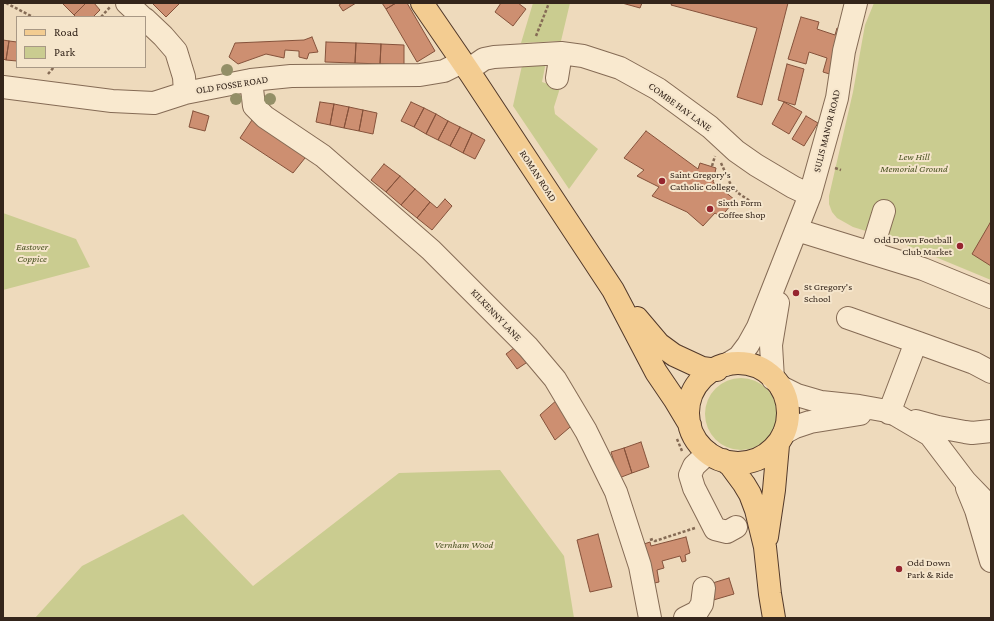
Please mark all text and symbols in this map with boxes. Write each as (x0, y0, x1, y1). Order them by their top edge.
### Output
legend (16, 16, 146, 68)
text: Road (54, 25, 78, 39)
text: Park (54, 45, 75, 59)
street label: OLD FOSSE ROAD (195, 73, 269, 97)
street label: COMBE HAY LANE (646, 80, 714, 134)
street label: SULIS MANOR ROAD (811, 88, 843, 174)
street label: ROMAN ROAD (517, 148, 559, 204)
park label: Lew Hill Memorial Ground (880, 151, 948, 174)
place label: Saint Gregory's Catholic College (670, 169, 735, 192)
marker: Saint Gregory's Catholic College (657, 176, 667, 186)
place label: Sixth Form Coffee Shop (718, 197, 766, 220)
marker: Sixth Form Coffee Shop (705, 204, 715, 214)
place label: Odd Down Football Club Market (874, 234, 952, 258)
park label: Eastover Coppice (16, 241, 48, 264)
marker: Odd Down Football Club Market (955, 241, 965, 251)
place label: St Gregory's School (804, 281, 852, 304)
street label: KILKENNY LANE (468, 286, 524, 344)
marker: St Gregory's School (791, 288, 801, 298)
park label: Vernham Wood (435, 539, 493, 551)
place label: Odd Down Park & Ride (907, 557, 953, 580)
marker: Odd Down Park & Ride (894, 564, 904, 574)

